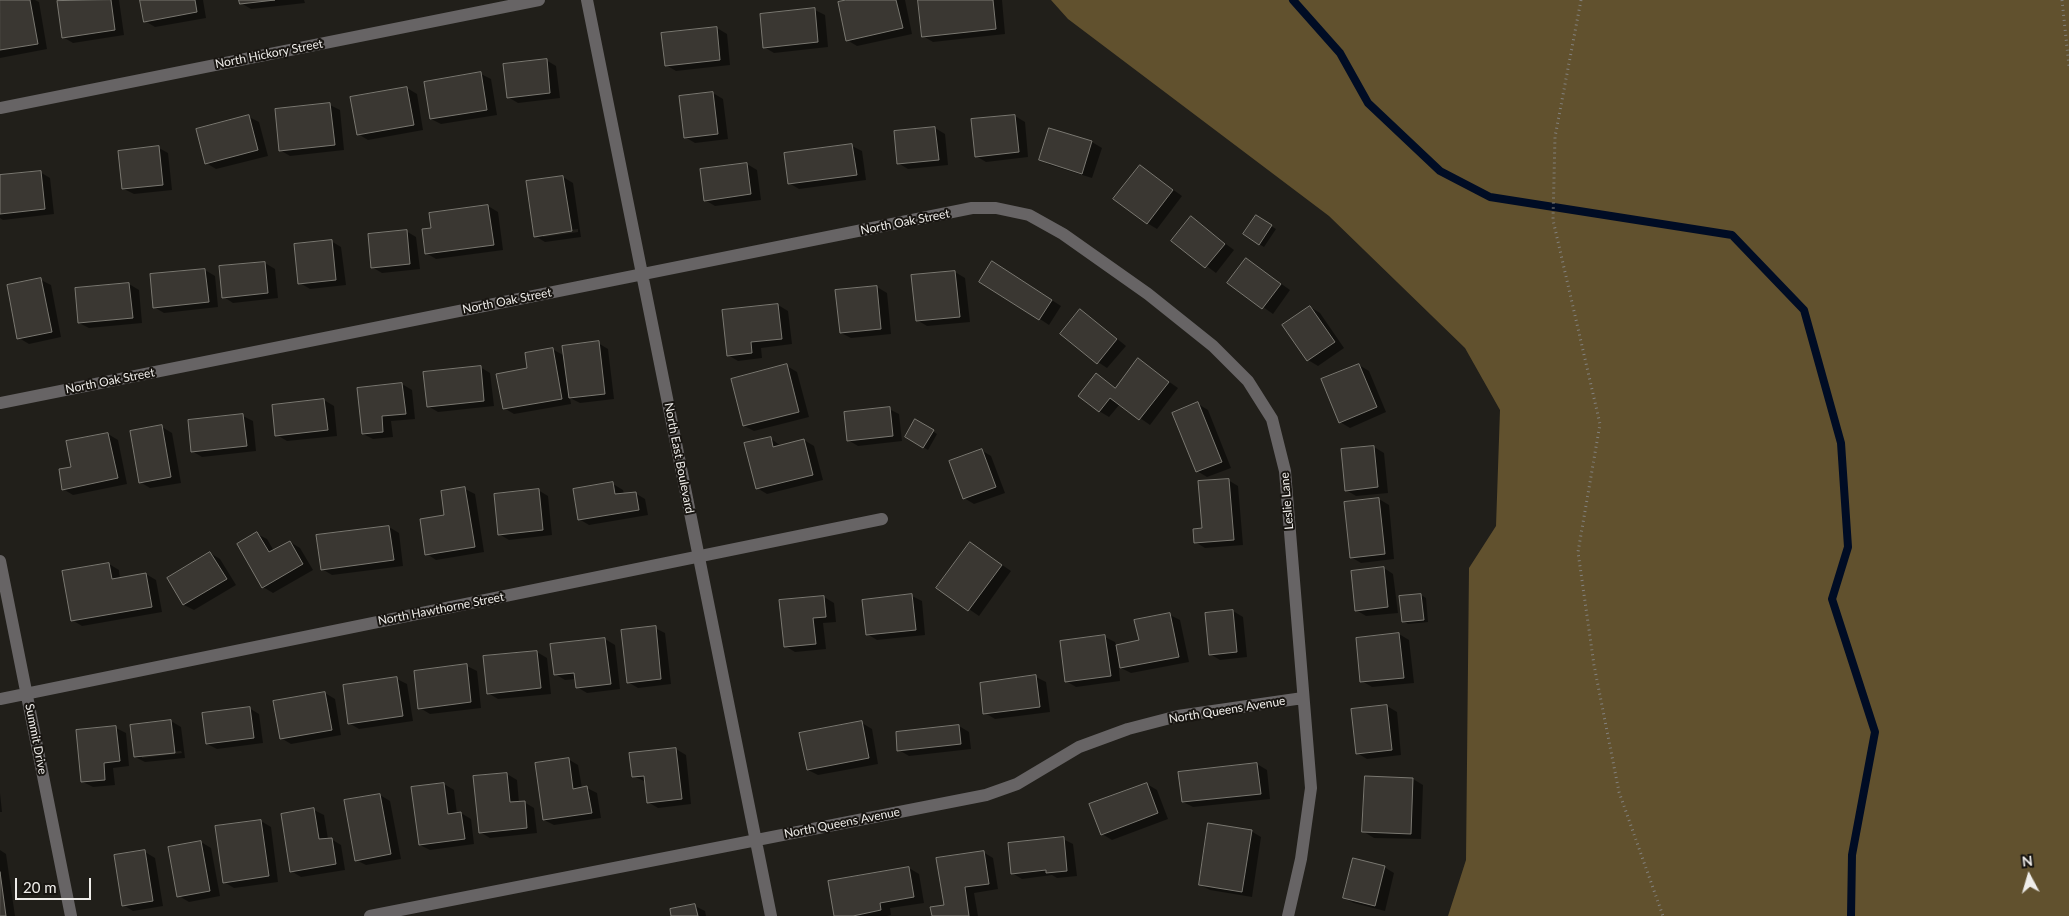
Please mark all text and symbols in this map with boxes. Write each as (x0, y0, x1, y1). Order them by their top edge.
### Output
street label: North Hickory Street (214, 36, 324, 72)
street label: North Oak Street (859, 206, 951, 238)
street label: North Oak Street (461, 285, 553, 317)
street label: North Oak Street (64, 365, 156, 397)
street label: North East Boulevard (661, 401, 697, 515)
street label: Leslie Lane (1277, 472, 1297, 530)
street label: North Hawthorne Street (377, 590, 505, 628)
street label: North Queens Avenue (1168, 694, 1286, 726)
street label: Summit Drive (22, 702, 50, 776)
street label: North Queens Avenue (783, 805, 901, 841)
north arrow (2004, 851, 2054, 901)
text: N (2021, 852, 2034, 870)
scale bar (18, 868, 94, 900)
text: 20 m (23, 878, 57, 896)

